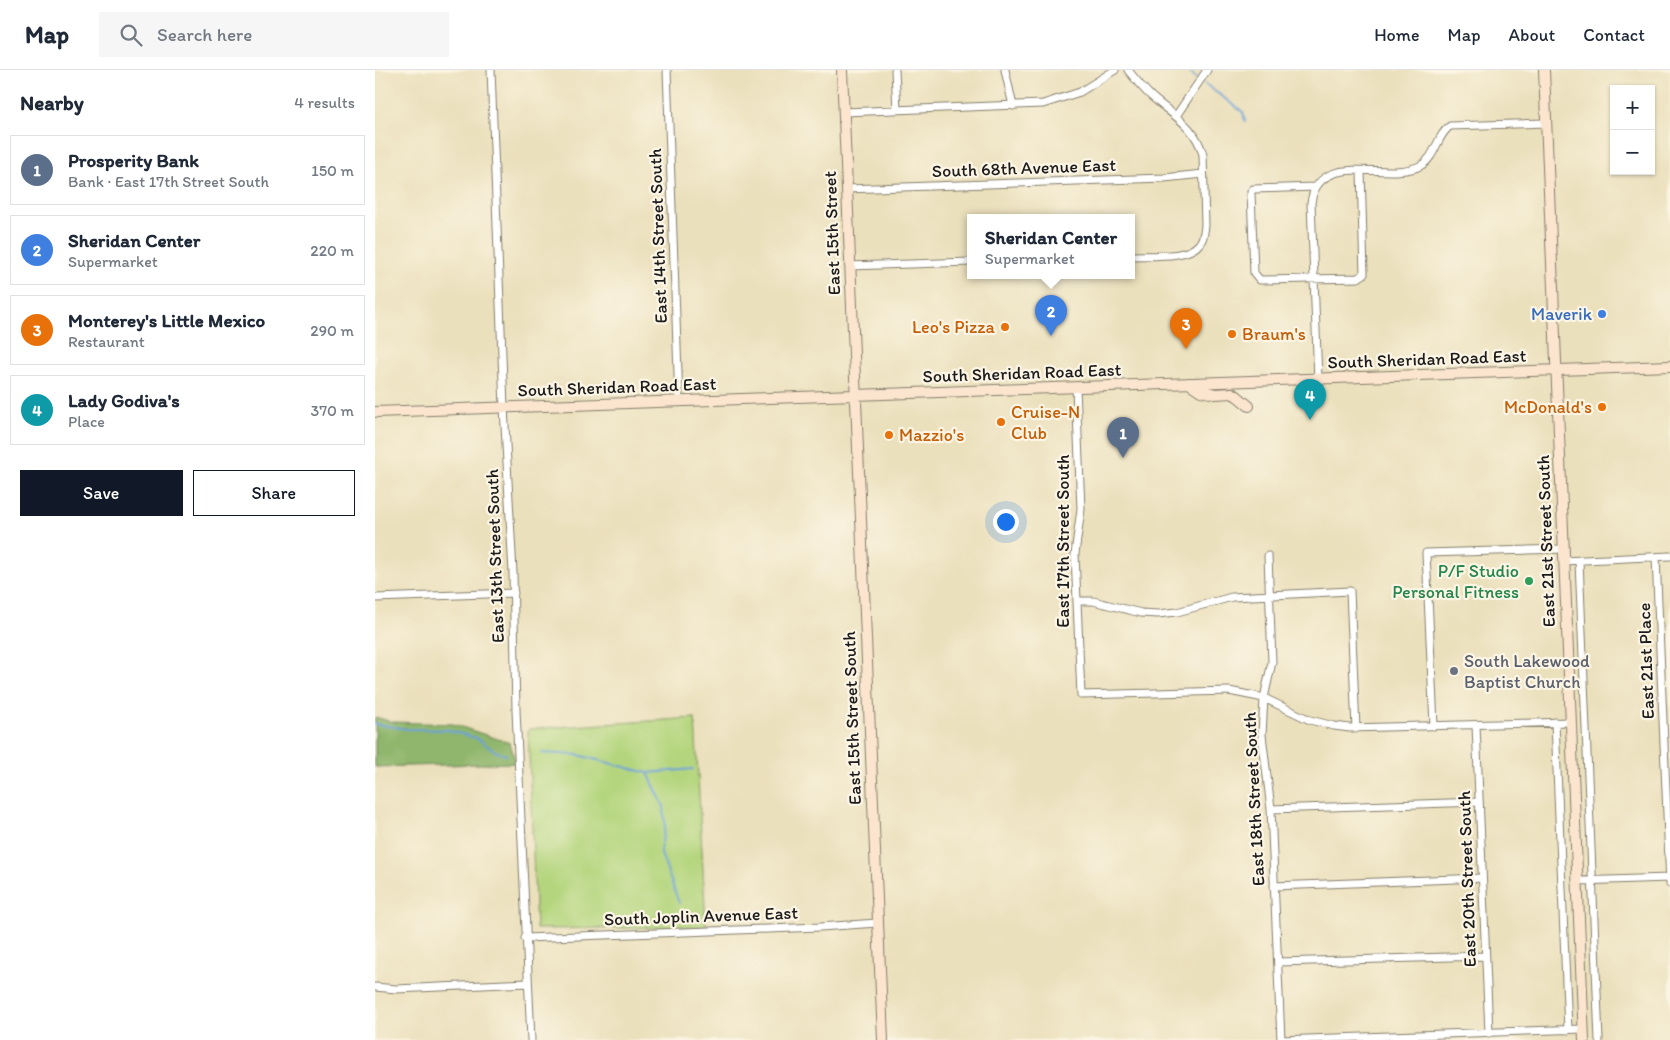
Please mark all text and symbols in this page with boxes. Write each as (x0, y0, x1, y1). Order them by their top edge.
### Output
search box (99, 12, 449, 57)
text: Map (25, 20, 69, 49)
icon: search (117, 21, 145, 49)
text: Search here (157, 23, 252, 46)
text: Home (1374, 24, 1420, 46)
text: Map (1448, 24, 1481, 46)
text: About (1509, 24, 1555, 46)
text: Contact (1583, 24, 1645, 46)
map controls (1610, 85, 1655, 175)
button: + (1610, 85, 1655, 130)
text: Nearby (20, 90, 84, 115)
text: 4 results (294, 93, 355, 112)
button: − (1610, 130, 1655, 175)
street label: East 14th Street South (644, 148, 672, 324)
text: Prosperity Bank (68, 149, 199, 172)
street label: South 68th Avenue East (932, 154, 1117, 182)
text: 1 (33, 161, 41, 180)
text: 150 m (311, 161, 354, 180)
street label: East 15th Street (819, 170, 845, 296)
text: Bank · East 17th Street South (68, 172, 269, 191)
popup (967, 214, 1135, 279)
text: Sheridan Center (985, 226, 1117, 249)
text: Sheridan Center (68, 229, 200, 252)
text: 2 (33, 241, 41, 260)
text: 220 m (310, 241, 354, 260)
text: Supermarket (985, 249, 1075, 268)
text: Supermarket (68, 252, 158, 271)
pin: 2 (1035, 295, 1067, 336)
place label: Maverik (1531, 303, 1593, 325)
pin: 3 (1170, 308, 1202, 349)
marker: Maverik (1596, 308, 1608, 320)
text: Monterey's Little Mexico (68, 309, 265, 332)
place label: Leo's Pizza (912, 316, 996, 338)
text: 3 (33, 321, 41, 340)
text: 290 m (310, 321, 354, 340)
marker: Leo's Pizza (999, 321, 1011, 333)
place label: Braum's (1242, 323, 1306, 345)
marker: Braum's (1226, 328, 1238, 340)
text: Restaurant (68, 332, 145, 351)
street label: South Sheridan Road East (1327, 345, 1527, 373)
street label: South Sheridan Road East (922, 359, 1122, 387)
street label: South Sheridan Road East (517, 373, 717, 401)
pin: 4 (1294, 379, 1326, 420)
text: Lady Godiva's (68, 389, 180, 412)
place label: McDonald's (1504, 396, 1592, 418)
text: 4 (32, 401, 42, 420)
text: 370 m (310, 401, 354, 420)
place label: Cruise-N Club (1011, 401, 1080, 444)
marker: McDonald's (1596, 401, 1608, 413)
text: Place (68, 412, 105, 431)
marker: Cruise-N Club (995, 416, 1007, 428)
pin: 1 (1107, 417, 1139, 458)
place label: Mazzio's (899, 424, 964, 446)
marker: Mazzio's (883, 429, 895, 441)
street label: East 17th Street South (1052, 454, 1074, 628)
street label: East 21st Street South (1532, 454, 1560, 627)
street label: East 13th Street South (481, 468, 509, 643)
button: Save (20, 470, 183, 516)
button: Share (193, 470, 355, 516)
your location (993, 509, 1019, 535)
place label: P/F Studio Personal Fitness (1392, 560, 1519, 603)
marker: P/F Studio Personal Fitness (1523, 575, 1535, 587)
street label: East 21st Place (1633, 602, 1659, 720)
street label: East 15th Street South (838, 630, 866, 805)
place label: South Lakewood Baptist Church (1464, 650, 1590, 693)
marker: South Lakewood Baptist Church (1448, 665, 1460, 677)
street label: East 18th Street South (1238, 711, 1270, 887)
street label: East 20th Street South (1453, 790, 1481, 968)
street label: South Joplin Avenue East (604, 902, 799, 930)

